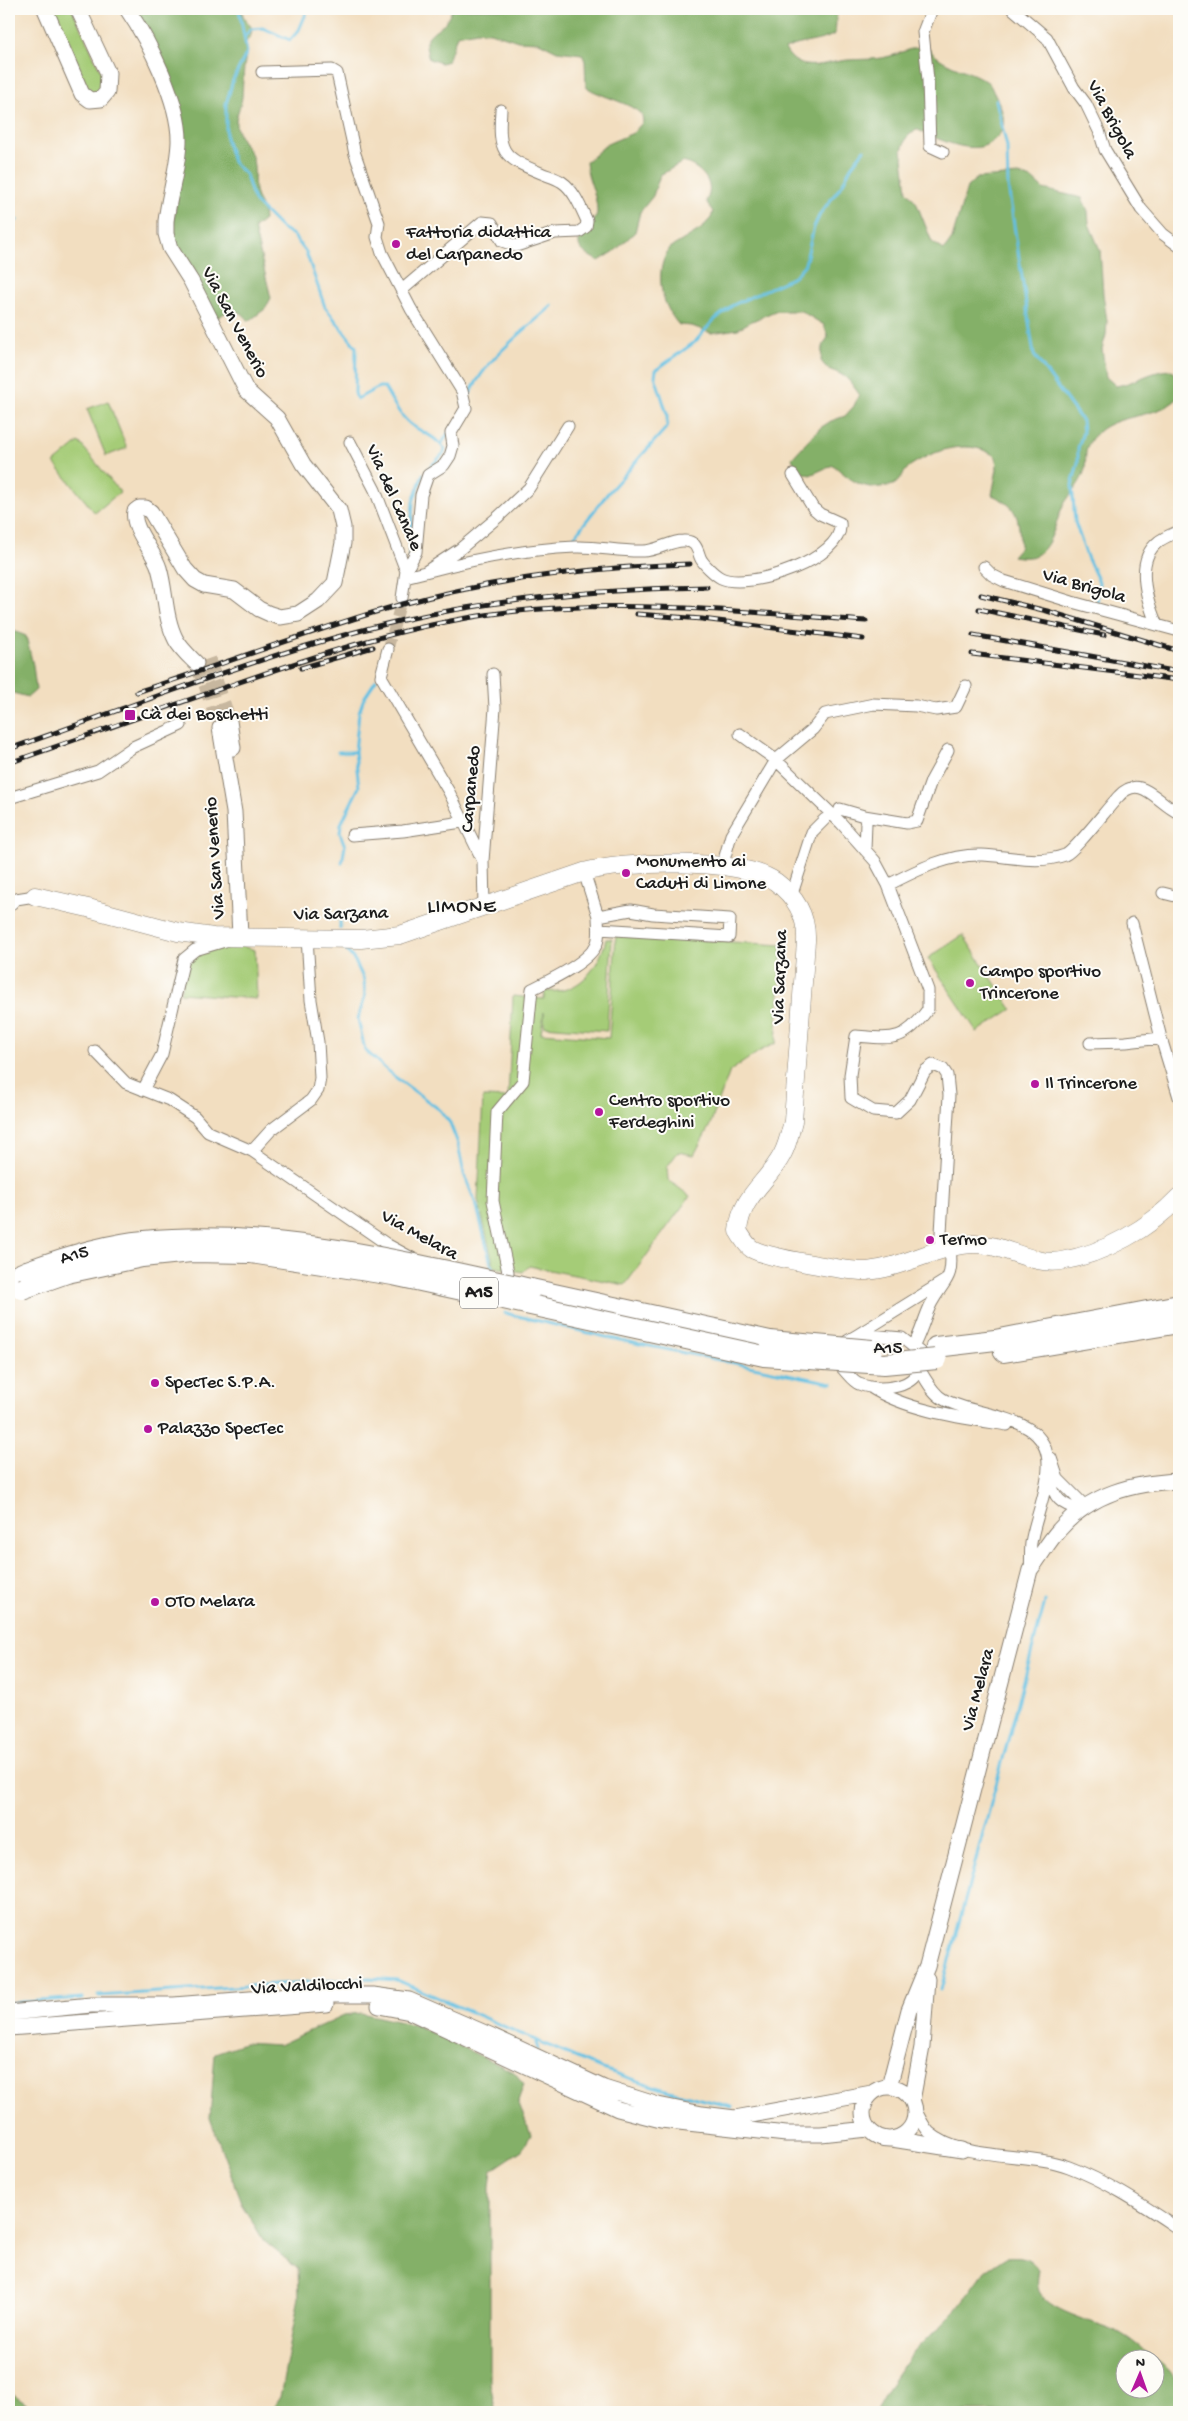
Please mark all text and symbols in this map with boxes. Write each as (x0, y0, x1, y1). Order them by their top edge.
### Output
street label: Via Brigola (1080, 76, 1142, 165)
place label: Fattoria didattica del Carpanedo (405, 222, 553, 267)
marker: Fattoria didattica del Carpanedo (390, 238, 402, 250)
street label: Via San Venerio (195, 263, 273, 383)
street label: Via del Canale (359, 440, 427, 555)
street label: Via Brigola (1039, 564, 1130, 610)
place label: Cà dei Boschetti (141, 704, 269, 727)
marker: Cà dei Boschetti (123, 708, 137, 722)
street label: Carpanedo (457, 744, 487, 833)
street label: Via San Venerio (200, 796, 232, 921)
place label: Monumento ai Caduti di Limone (636, 851, 766, 896)
marker: Monumento ai Caduti di Limone (620, 867, 632, 879)
district label: LIMONE (427, 897, 497, 920)
street label: Via Sarzana (293, 903, 390, 927)
street label: Via Sarzana (768, 928, 794, 1026)
place label: Campo sportivo Trincerone (979, 961, 1101, 1006)
marker: Campo sportivo Trincerone (964, 977, 976, 989)
place label: Il Trincerone (1045, 1073, 1137, 1096)
marker: Il Trincerone (1029, 1078, 1041, 1090)
place label: Centro sportivo Ferdeghini (608, 1090, 730, 1135)
marker: Centro sportivo Ferdeghini (593, 1106, 605, 1118)
street label: Via Melara (375, 1205, 463, 1267)
place label: Termo (939, 1229, 987, 1252)
marker: Termo (924, 1234, 936, 1246)
street label: A15 (57, 1241, 91, 1271)
road number: A15 (460, 1278, 498, 1309)
street label: A15 (874, 1338, 902, 1361)
place label: SpecTec S.P.A. (165, 1372, 276, 1395)
marker: SpecTec S.P.A. (149, 1377, 161, 1389)
place label: Palazzo SpecTec (157, 1418, 283, 1441)
marker: Palazzo SpecTec (142, 1423, 154, 1435)
place label: OTO Melara (165, 1591, 256, 1614)
marker: OTO Melara (149, 1596, 161, 1608)
street label: Via Melara (957, 1645, 1001, 1735)
street label: Via Valdilocchi (250, 1973, 363, 2001)
north arrow (1116, 2348, 1166, 2398)
text: N (1136, 2355, 1145, 2372)

